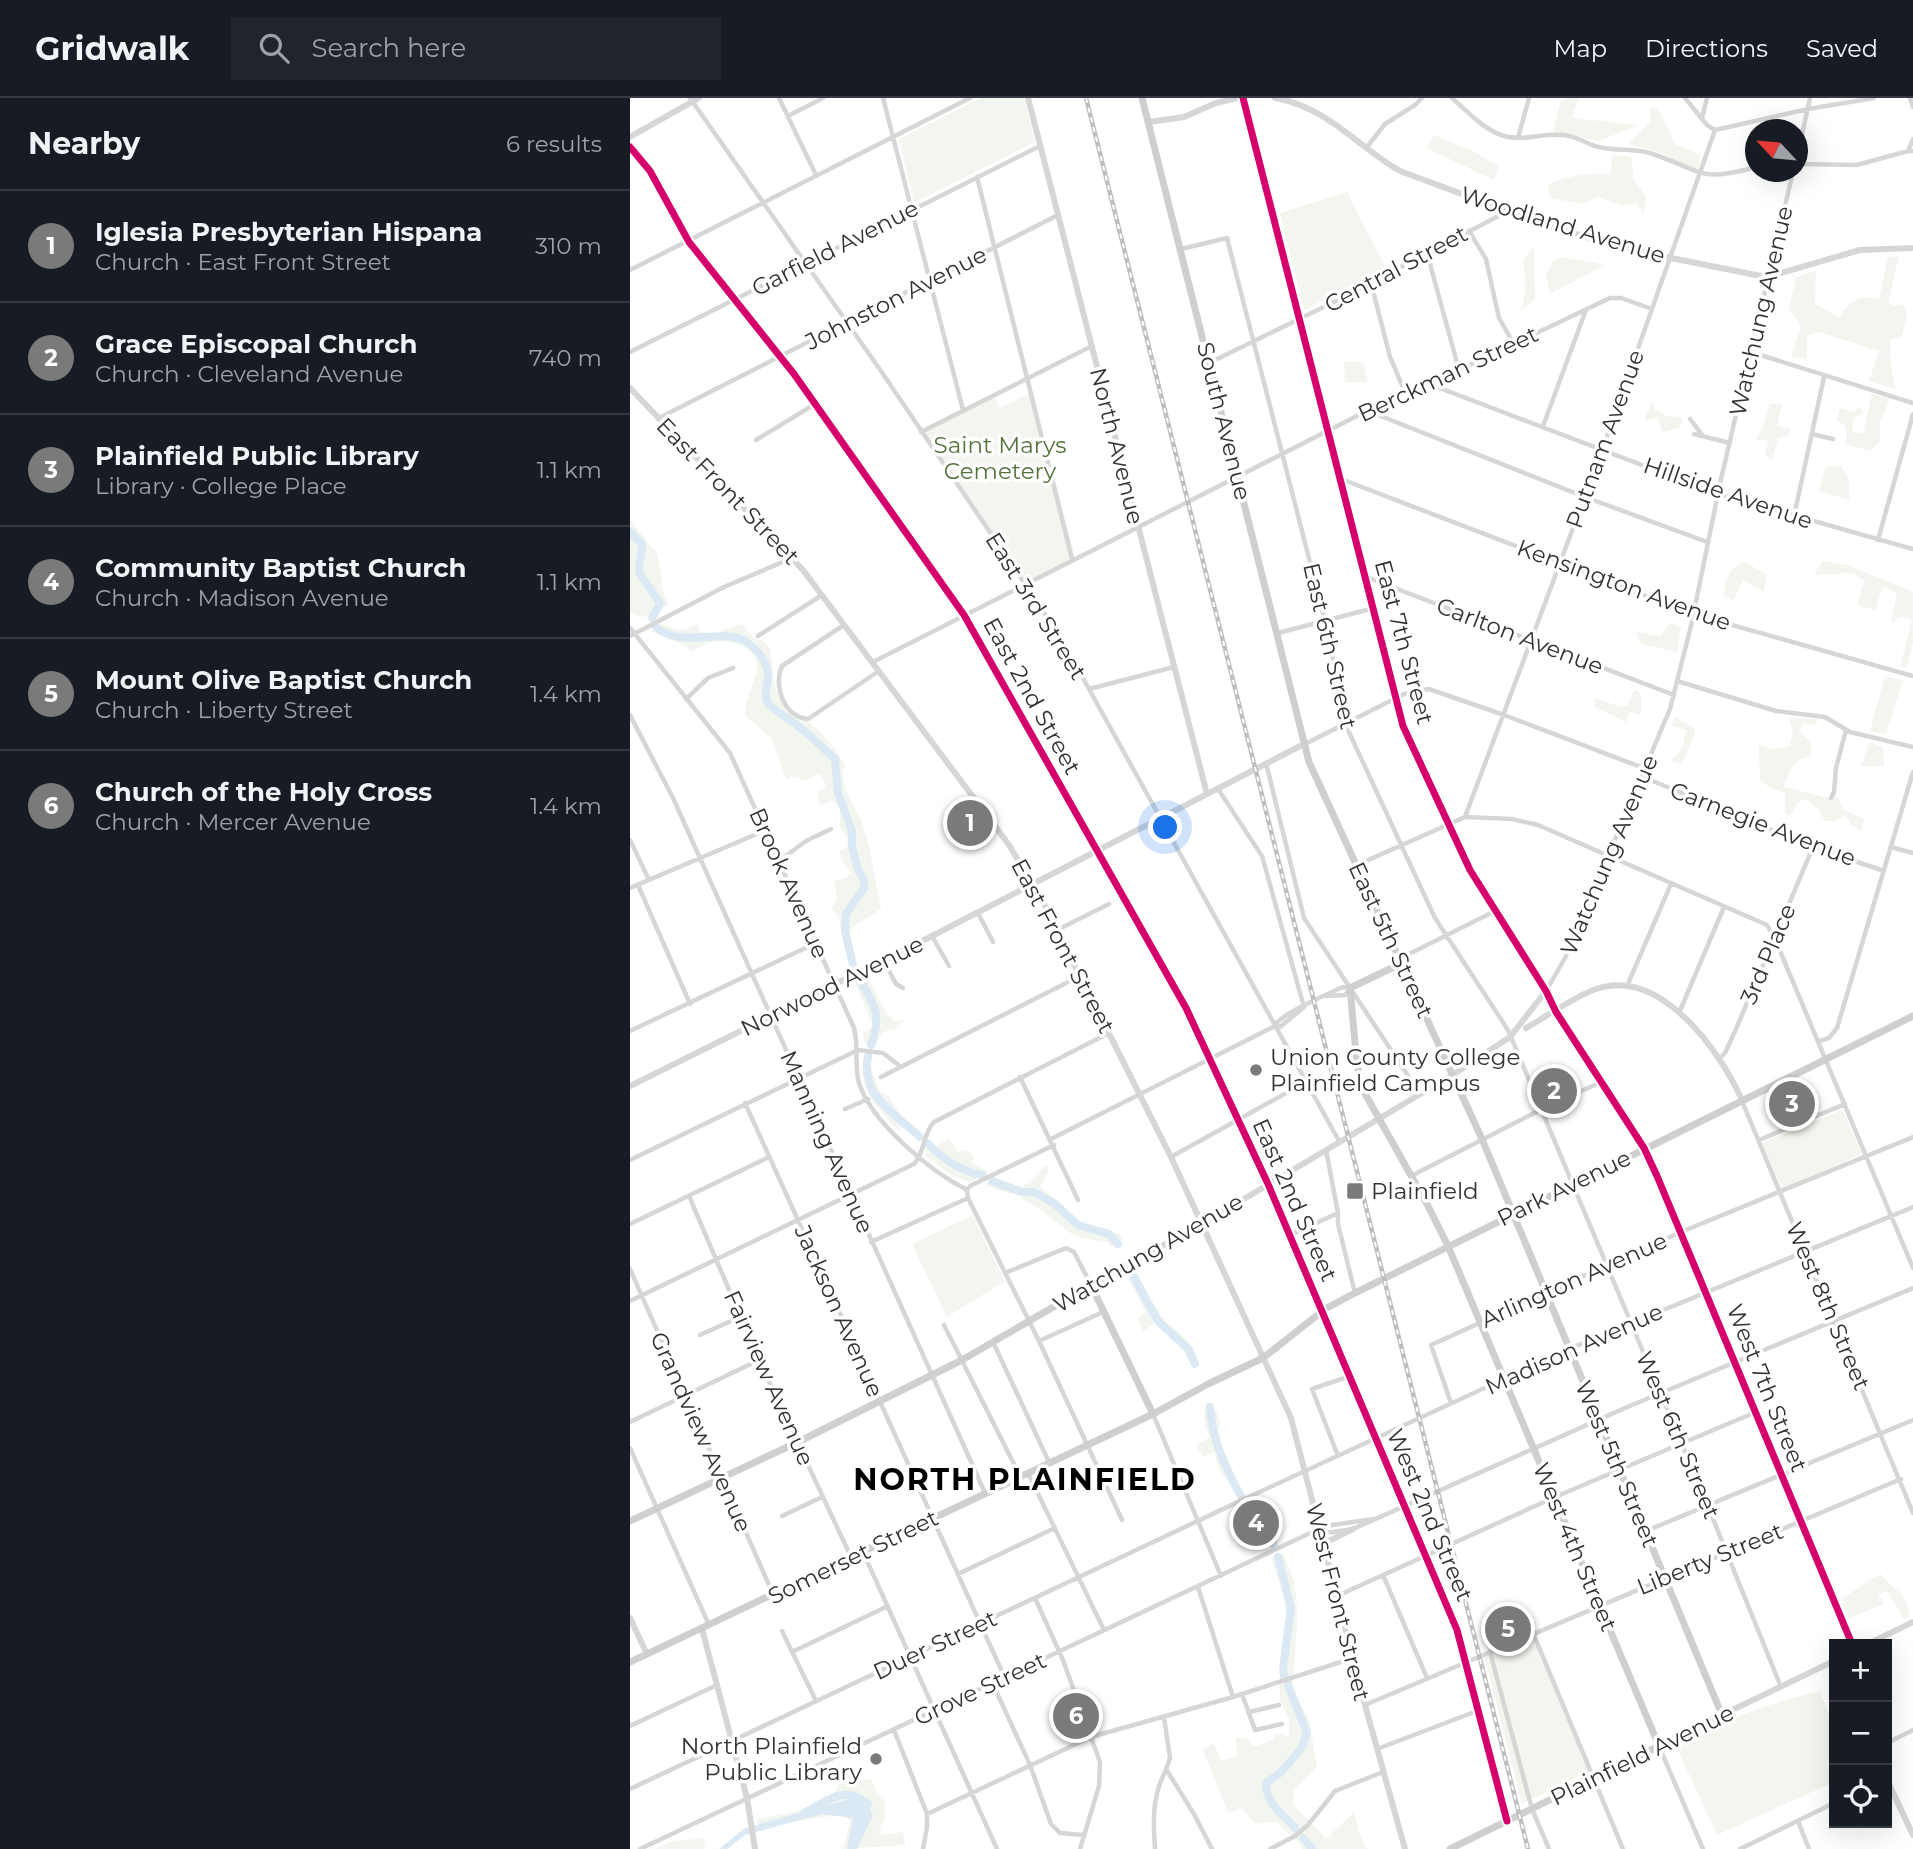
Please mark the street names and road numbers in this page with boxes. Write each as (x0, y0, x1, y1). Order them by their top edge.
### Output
street label: Woodland Avenue (1457, 181, 1669, 269)
street label: Garfield Avenue (747, 194, 923, 302)
street label: Watchung Avenue (1723, 203, 1799, 419)
street label: Central Street (1320, 220, 1472, 318)
street label: Johnston Avenue (800, 240, 991, 356)
street label: Berckman Street (1353, 320, 1543, 428)
street label: South Avenue (1191, 339, 1257, 503)
street label: Putnam Avenue (1560, 346, 1650, 532)
street label: North Avenue (1084, 365, 1150, 527)
street label: East Front Street (651, 412, 805, 570)
street label: Hillside Avenue (1640, 451, 1816, 535)
street label: East 3rd Street (979, 527, 1093, 685)
street label: Kensington Avenue (1513, 533, 1735, 637)
street label: East 7th Street (1369, 557, 1439, 727)
street label: East 6th Street (1297, 560, 1363, 732)
street label: Carlton Avenue (1433, 591, 1607, 681)
street label: East 2nd Street (977, 613, 1087, 779)
street label: Watchung Avenue (1554, 751, 1664, 959)
street label: Carnegie Avenue (1666, 776, 1860, 872)
street label: Brook Avenue (743, 803, 835, 963)
street label: East Front Street (1005, 854, 1121, 1038)
street label: East 5th Street (1343, 858, 1439, 1022)
street label: 3rd Place (1734, 900, 1802, 1008)
street label: Norwood Avenue (736, 930, 928, 1042)
street label: Manning Avenue (774, 1046, 880, 1238)
street label: East 2nd Street (1247, 1114, 1343, 1286)
street label: Park Avenue (1493, 1144, 1635, 1232)
street label: Watchung Avenue (1048, 1187, 1248, 1319)
street label: West 8th Street (1780, 1218, 1876, 1394)
street label: Jackson Avenue (788, 1220, 889, 1401)
street label: Arlington Avenue (1477, 1226, 1671, 1334)
street label: Fairview Avenue (718, 1286, 820, 1470)
street label: Madison Avenue (1481, 1297, 1667, 1401)
street label: West 7th Street (1721, 1300, 1813, 1476)
street label: Grandview Avenue (644, 1328, 758, 1536)
street label: West 6th Street (1630, 1347, 1726, 1523)
street label: West 5th Street (1569, 1376, 1665, 1552)
street label: West 2nd Street (1381, 1425, 1479, 1605)
street label: West 4th Street (1527, 1458, 1623, 1636)
street label: West Front Street (1300, 1500, 1376, 1704)
street label: Somerset Street (763, 1504, 943, 1610)
street label: Liberty Street (1633, 1517, 1787, 1601)
street label: Duer Street (869, 1604, 1001, 1686)
street label: Grove Street (910, 1646, 1050, 1732)
street label: Plainfield Avenue (1546, 1698, 1738, 1812)

